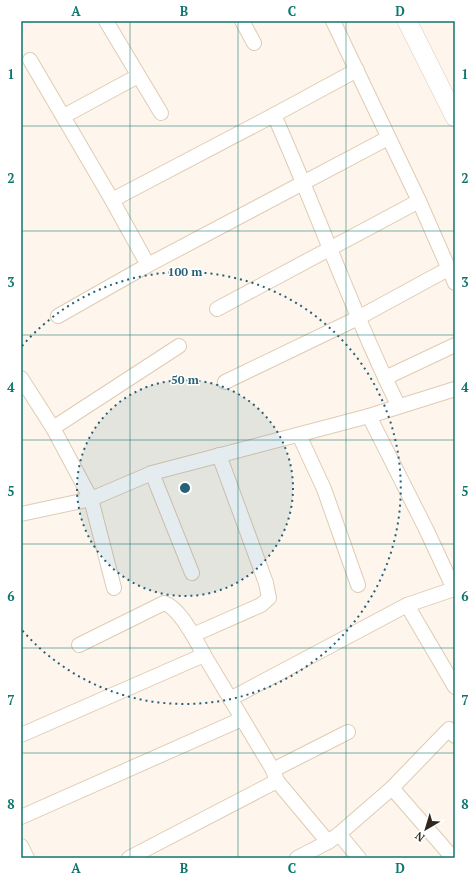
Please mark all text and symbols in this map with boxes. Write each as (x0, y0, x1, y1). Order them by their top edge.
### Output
text: A (71, 2, 81, 20)
text: B (180, 2, 188, 20)
text: C (288, 2, 296, 20)
text: D (395, 2, 405, 20)
text: 1 (7, 65, 15, 83)
text: 1 (461, 65, 469, 83)
text: 2 (7, 169, 15, 187)
text: 2 (461, 169, 469, 187)
text: 100 m (168, 264, 202, 279)
text: 3 (7, 273, 15, 291)
text: 3 (461, 273, 469, 291)
text: 50 m (171, 372, 199, 387)
text: 4 (7, 378, 15, 396)
text: 4 (461, 378, 469, 396)
centre of rings (178, 481, 192, 495)
text: 5 (7, 482, 15, 500)
text: 5 (461, 482, 469, 500)
text: 6 (7, 587, 15, 605)
text: 6 (461, 587, 469, 605)
text: 7 (7, 691, 15, 709)
text: 7 (461, 691, 469, 709)
text: 8 (7, 795, 15, 813)
text: 8 (461, 795, 469, 813)
north arrow (406, 809, 446, 849)
text: N (412, 828, 427, 845)
text: A (71, 859, 81, 877)
text: B (180, 859, 188, 877)
text: C (288, 859, 296, 877)
text: D (395, 859, 405, 877)

